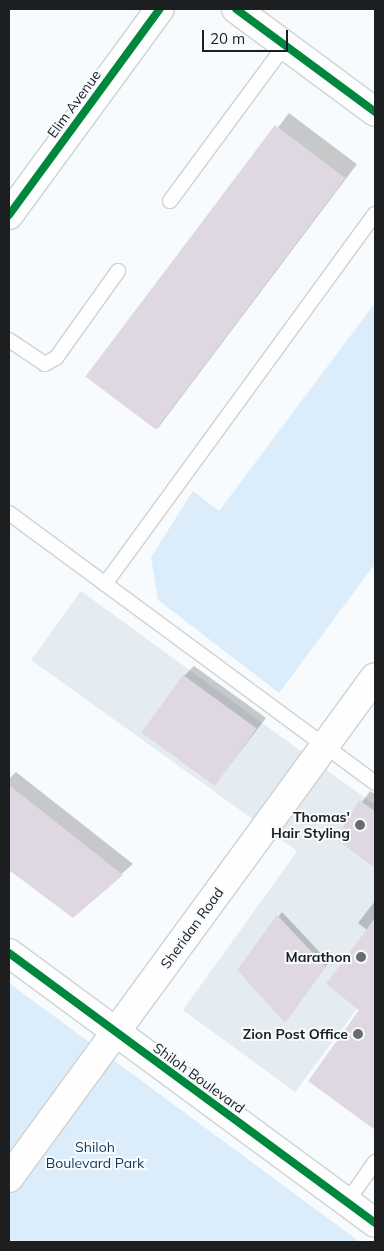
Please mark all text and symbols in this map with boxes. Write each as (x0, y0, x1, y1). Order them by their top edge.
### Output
scale bar (204, 20, 290, 52)
text: 20 m (210, 29, 245, 48)
street label: Elim Avenue (44, 67, 104, 141)
place label: Thomas' Hair Styling (271, 809, 350, 842)
marker: Thomas' Hair Styling (354, 819, 366, 831)
street label: Sheridan Road (157, 884, 227, 972)
place label: Marathon (286, 949, 351, 965)
marker: Marathon (355, 951, 367, 963)
place label: Zion Post Office (243, 1026, 348, 1042)
marker: Zion Post Office (352, 1028, 364, 1040)
street label: Shiloh Boulevard (150, 1039, 248, 1117)
park label: Shiloh Boulevard Park (46, 1139, 144, 1172)

